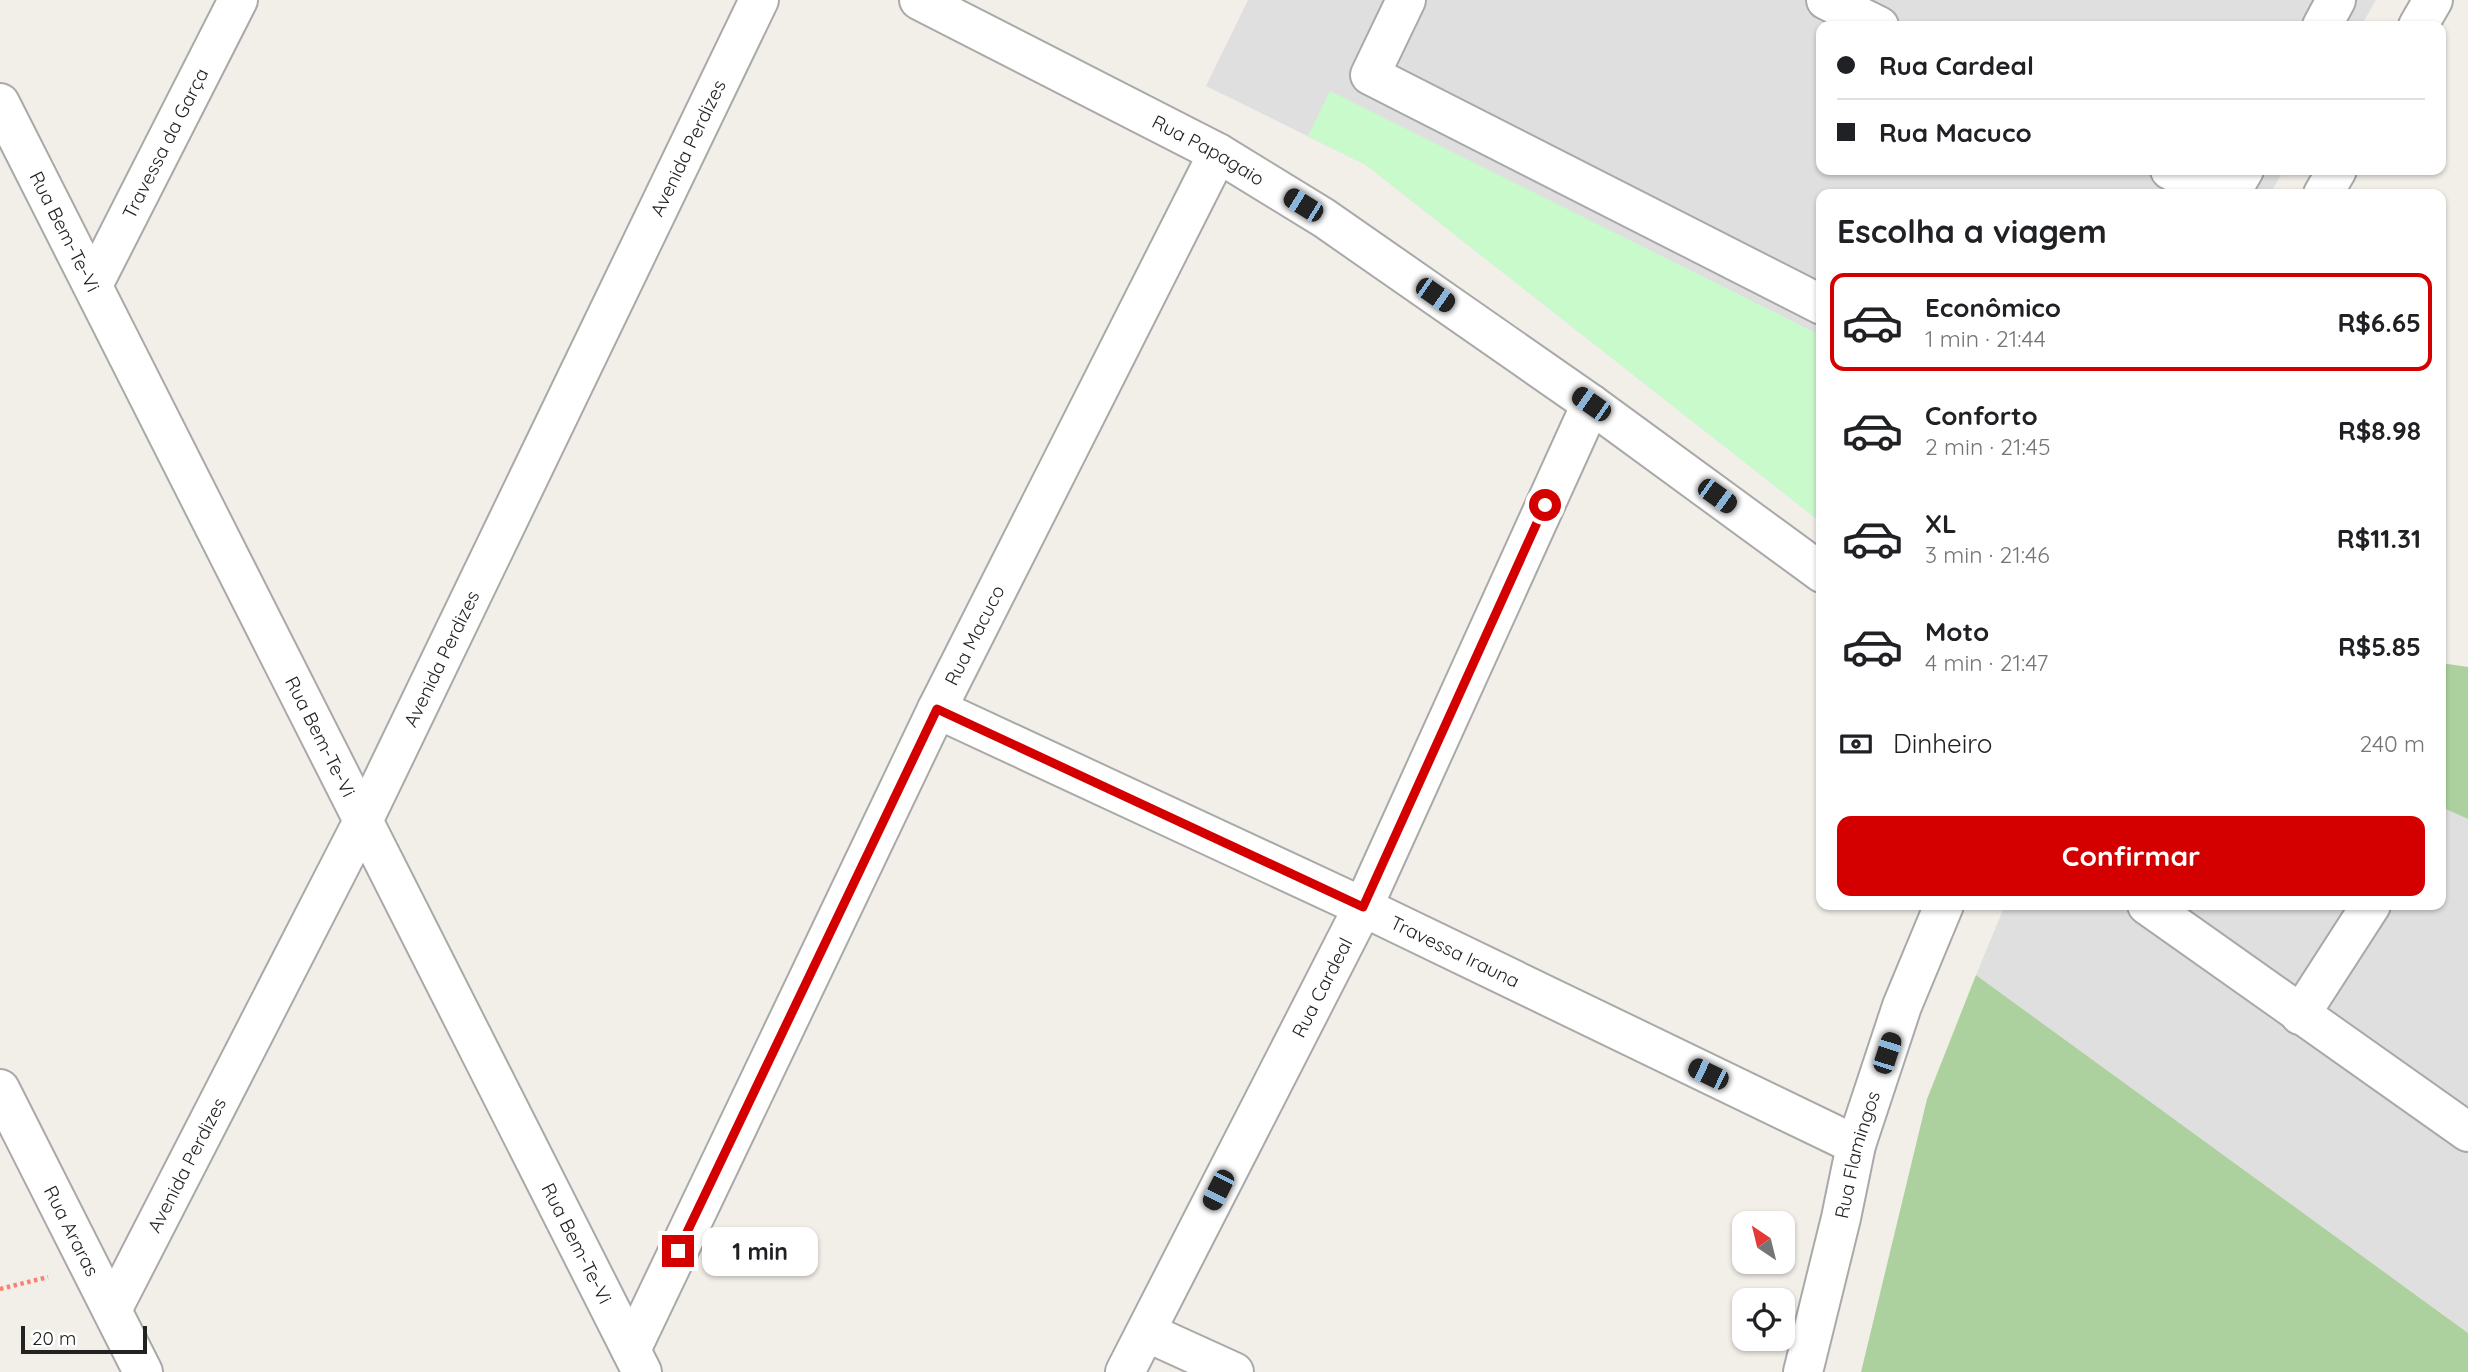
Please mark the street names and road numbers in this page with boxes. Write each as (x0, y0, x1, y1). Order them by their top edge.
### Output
street label: Travessa da Garça (117, 64, 213, 223)
street label: Avenida Perdizes (645, 76, 731, 220)
street label: Rua Papagaio (1148, 109, 1269, 191)
street label: Rua Bem-Te-Vi (25, 167, 106, 296)
street label: Rua Macuco (939, 581, 1010, 689)
street label: Avenida Perdizes (398, 586, 485, 731)
street label: Rua Bem-Te-Vi (280, 672, 361, 801)
street label: Travessa Irauna (1387, 910, 1524, 993)
street label: Rua Cardeal (1286, 933, 1357, 1041)
street label: Rua Flamingos (1829, 1088, 1885, 1221)
street label: Avenida Perdizes (142, 1093, 231, 1237)
street label: Rua Bem-Te-Vi (536, 1179, 617, 1308)
street label: Rua Araras (39, 1182, 105, 1280)

